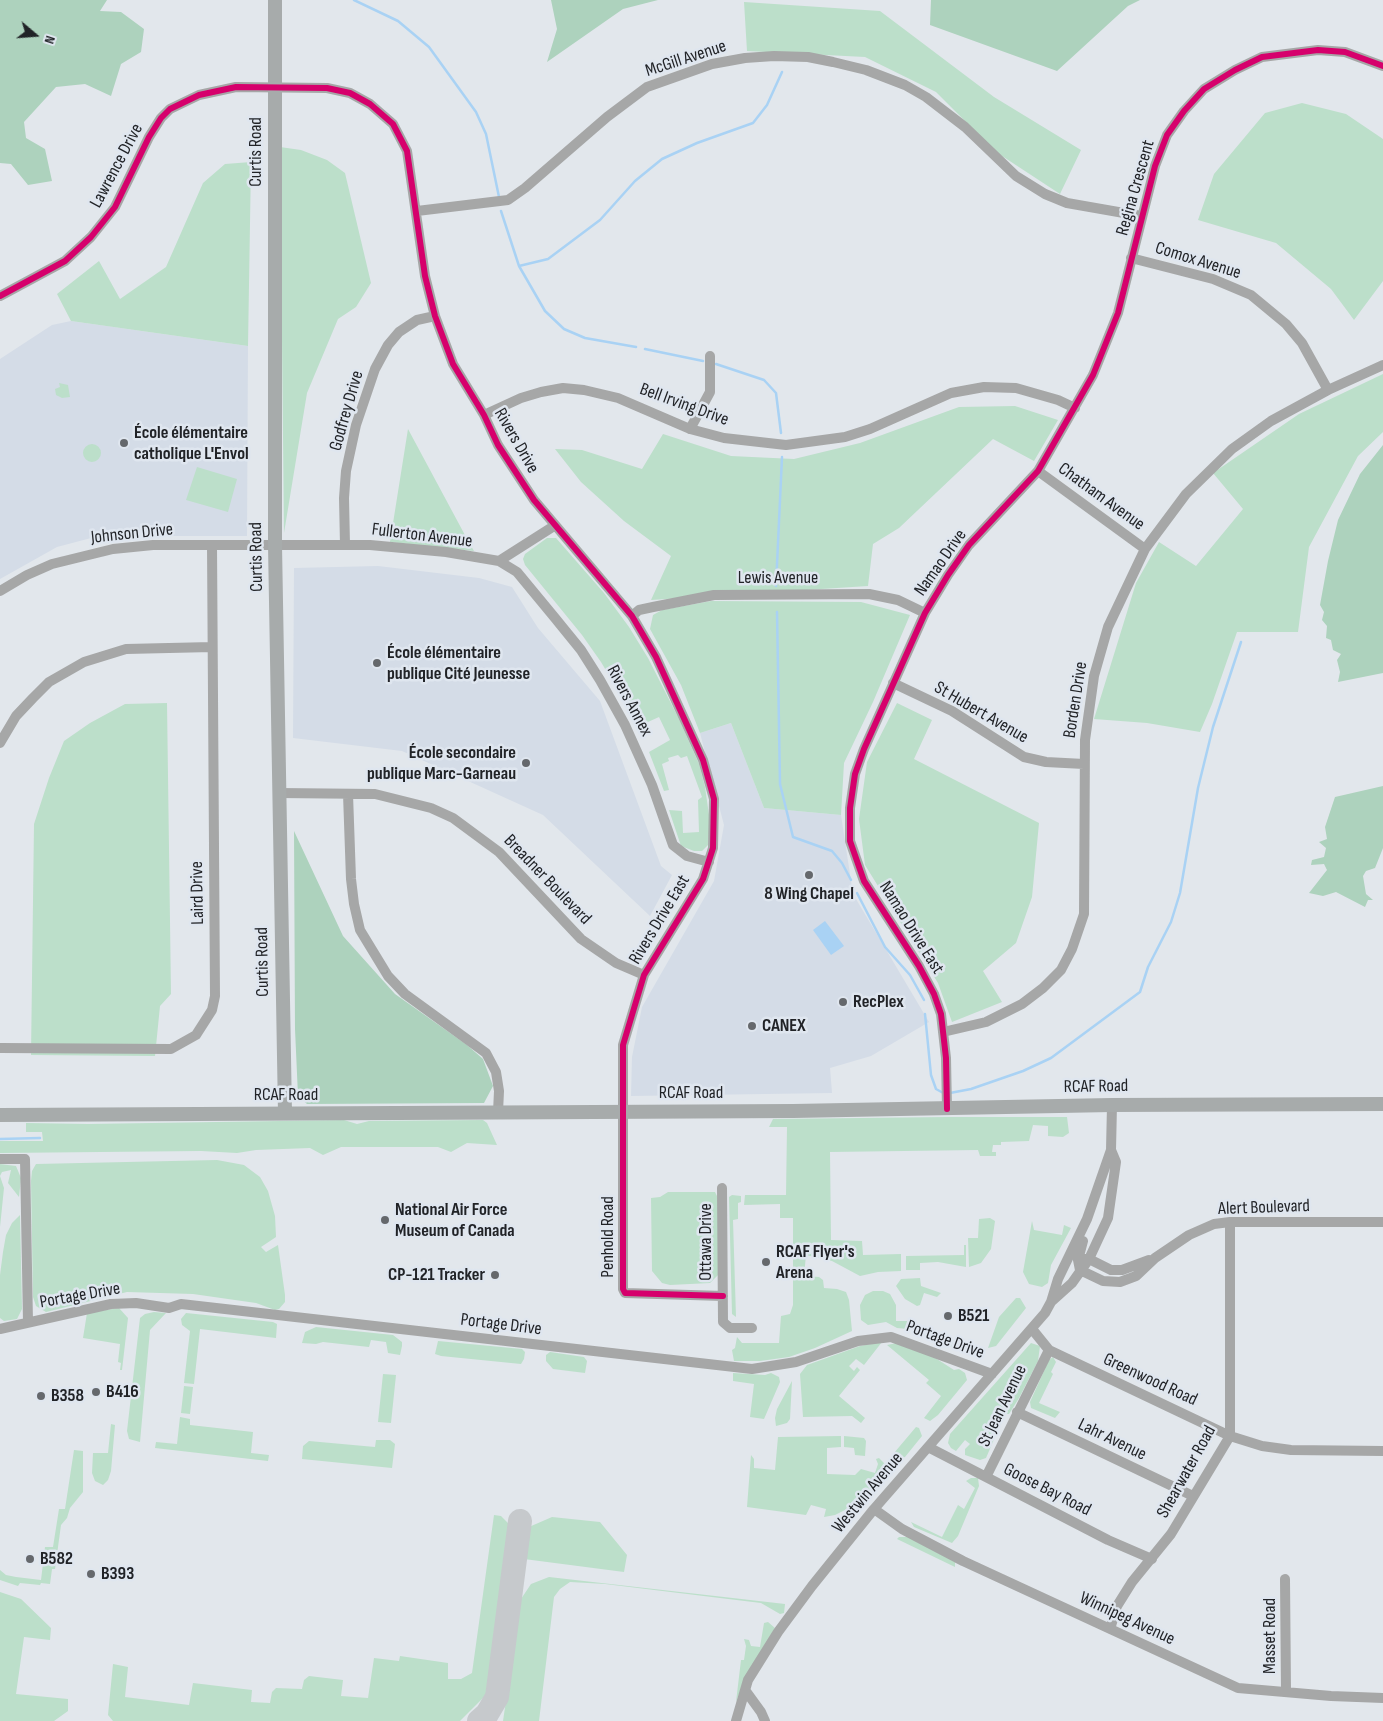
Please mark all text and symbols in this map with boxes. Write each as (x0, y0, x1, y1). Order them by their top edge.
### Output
north arrow (10, 10, 60, 60)
text: N (41, 34, 59, 46)
street label: McGill Avenue (643, 36, 729, 82)
street label: Curtis Road (245, 117, 267, 187)
street label: Lawrence Drive (86, 120, 148, 212)
street label: Regina Crescent (1112, 138, 1160, 238)
street label: Comox Avenue (1153, 238, 1243, 284)
street label: Godfrey Drive (325, 368, 369, 454)
street label: Bell Irving Drive (636, 379, 732, 431)
street label: Rivers Drive (489, 405, 543, 477)
place label: École élémentaire catholique L'Envol (134, 422, 249, 464)
marker: École élémentaire catholique L'Envol (118, 437, 130, 449)
street label: Chatham Avenue (1053, 458, 1149, 536)
street label: Johnson Drive (90, 519, 174, 549)
street label: Fullerton Avenue (371, 519, 473, 553)
street label: Curtis Road (246, 522, 268, 592)
street label: Namao Drive (910, 526, 972, 600)
street label: Lewis Avenue (738, 567, 818, 589)
place label: École élémentaire publique Cité Jeunesse (387, 642, 530, 684)
marker: École élémentaire publique Cité Jeunesse (371, 657, 383, 669)
street label: Borden Drive (1059, 660, 1093, 740)
street label: Rivers Annex (601, 662, 657, 740)
street label: St Hubert Avenue (930, 677, 1032, 749)
place label: École secondaire publique Marc-Garneau (367, 742, 516, 784)
marker: École secondaire publique Marc-Garneau (520, 757, 532, 769)
street label: Breadner Boulevard (499, 830, 595, 930)
street label: Laird Drive (187, 861, 209, 925)
marker: 8 Wing Chapel (803, 869, 815, 881)
street label: Rivers Drive East (625, 871, 695, 969)
street label: Namao Drive East (874, 878, 948, 978)
place label: 8 Wing Chapel (764, 883, 854, 905)
street label: Curtis Road (252, 927, 274, 997)
place label: RecPlex (853, 991, 904, 1013)
marker: RecPlex (837, 996, 849, 1008)
place label: CANEX (762, 1015, 806, 1037)
marker: CANEX (746, 1020, 758, 1032)
street label: RCAF Road (1064, 1076, 1128, 1098)
street label: RCAF Road (659, 1082, 723, 1104)
street label: RCAF Road (254, 1084, 318, 1106)
street label: Penhold Road (597, 1196, 619, 1278)
street label: Alert Boulevard (1218, 1196, 1310, 1220)
place label: National Air Force Museum of Canada (395, 1199, 515, 1242)
street label: Ottawa Drive (695, 1203, 717, 1281)
marker: National Air Force Museum of Canada (379, 1214, 391, 1226)
place label: RCAF Flyer's Arena (776, 1241, 855, 1284)
marker: RCAF Flyer's Arena (760, 1256, 772, 1268)
place label: CP-121 Tracker (388, 1264, 485, 1286)
marker: CP-121 Tracker (489, 1269, 501, 1281)
street label: Portage Drive (38, 1278, 122, 1314)
place label: B521 (958, 1305, 989, 1327)
street label: Portage Drive (459, 1309, 543, 1341)
marker: B521 (942, 1310, 954, 1322)
street label: Portage Drive (903, 1316, 987, 1364)
street label: Greenwood Road (1099, 1349, 1201, 1411)
street label: St Jean Avenue (974, 1361, 1032, 1451)
place label: B416 (106, 1381, 139, 1403)
place label: B358 (51, 1385, 84, 1407)
marker: B416 (90, 1386, 102, 1398)
marker: B358 (35, 1390, 47, 1402)
street label: Lahr Avenue (1074, 1414, 1150, 1466)
street label: Shearwater Road (1153, 1422, 1221, 1522)
street label: Westwin Avenue (828, 1448, 908, 1538)
street label: Goose Bay Road (1000, 1459, 1094, 1521)
place label: B582 (40, 1548, 73, 1570)
marker: B582 (24, 1553, 36, 1565)
place label: B393 (101, 1563, 134, 1585)
marker: B393 (85, 1568, 97, 1580)
street label: Winnipeg Avenue (1076, 1588, 1178, 1650)
street label: Masset Road (1259, 1598, 1281, 1674)

